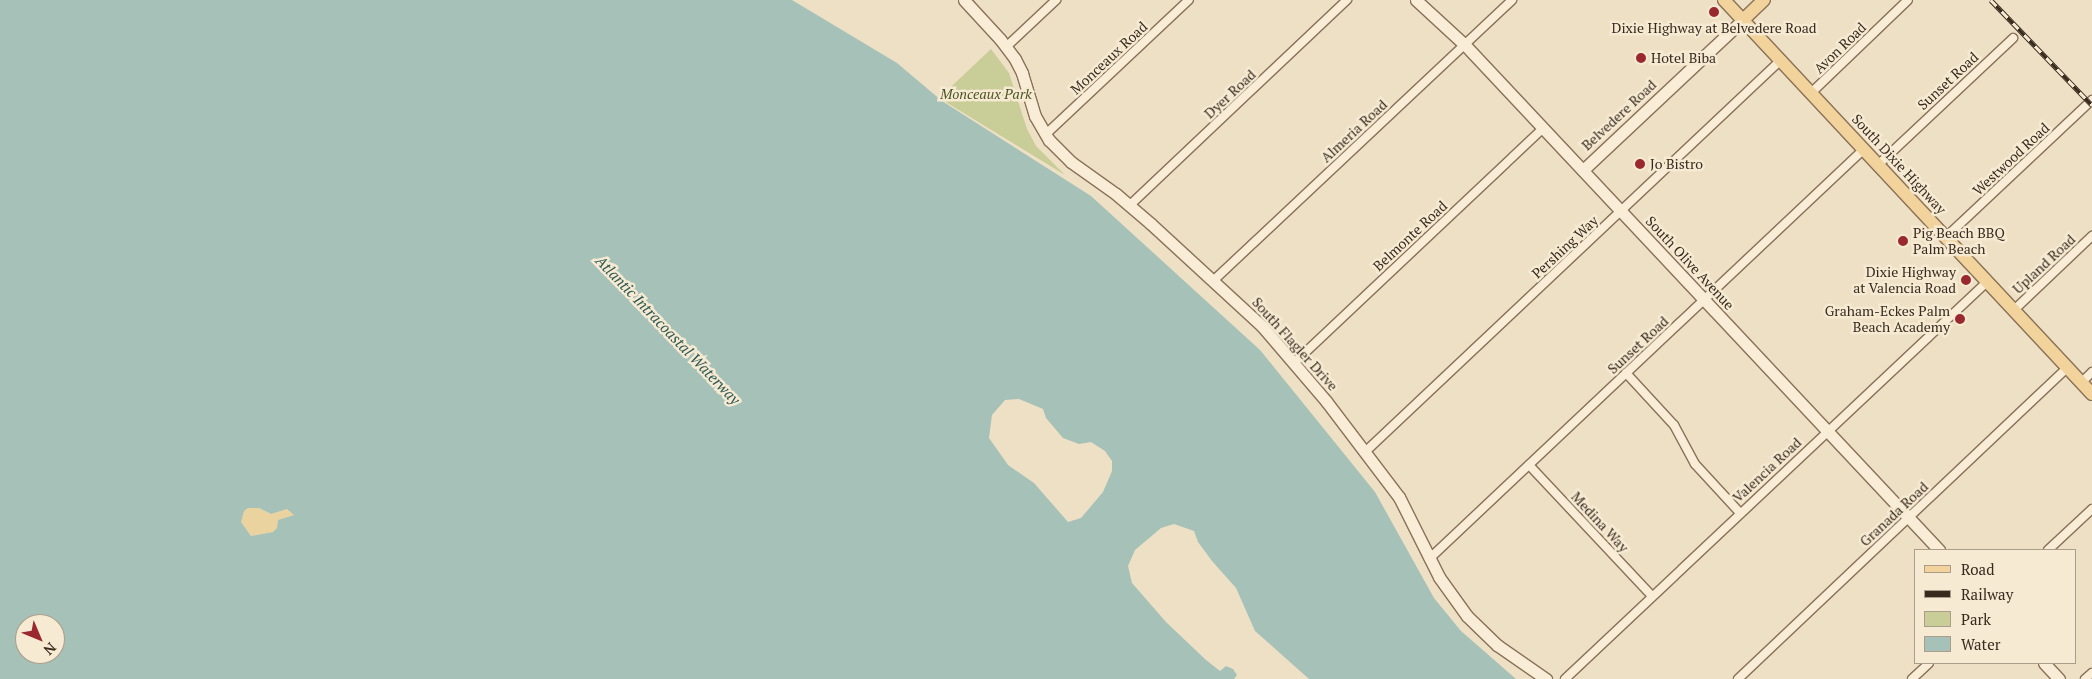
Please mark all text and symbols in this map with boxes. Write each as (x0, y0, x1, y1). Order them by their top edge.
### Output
marker: Dixie Highway at Belvedere Road (1708, 6, 1720, 18)
street label: Monceaux Road (1067, 18, 1151, 98)
street label: Avon Road (1810, 19, 1870, 77)
place label: Dixie Highway at Belvedere Road (1611, 20, 1817, 36)
street label: Sunset Road (1914, 49, 1982, 113)
place label: Hotel Biba (1651, 50, 1716, 66)
marker: Hotel Biba (1635, 52, 1647, 64)
street label: Dyer Road (1201, 66, 1259, 122)
street label: Belvedere Road (1578, 76, 1660, 154)
park label: Monceaux Park (940, 86, 1032, 102)
street label: Almeria Road (1317, 96, 1391, 166)
street label: South Dixie Highway (1848, 111, 1950, 217)
street label: Westwood Road (1969, 119, 2053, 199)
place label: Jo Bistro (1650, 156, 1703, 172)
marker: Jo Bistro (1634, 158, 1646, 170)
street label: Belmonte Road (1370, 198, 1450, 274)
street label: Pershing Way (1528, 212, 1602, 282)
street label: South Olive Avenue (1642, 213, 1738, 313)
place label: Pig Beach BBQ Palm Beach (1913, 225, 2005, 258)
street label: Upland Road (2009, 231, 2079, 297)
marker: Pig Beach BBQ Palm Beach (1897, 235, 1909, 247)
water label: Atlantic Intracoastal Waterway (592, 252, 744, 408)
place label: Dixie Highway at Valencia Road (1853, 264, 1956, 296)
marker: Dixie Highway at Valencia Road (1960, 274, 1972, 286)
street label: South Flagler Drive (1249, 294, 1341, 394)
place label: Graham-Eckes Palm Beach Academy (1825, 303, 1950, 336)
street label: Sunset Road (1604, 313, 1672, 377)
marker: Graham-Eckes Palm Beach Academy (1954, 313, 1966, 325)
street label: Valencia Road (1729, 434, 1805, 506)
street label: Granada Road (1856, 478, 1932, 550)
street label: Medina Way (1568, 488, 1632, 556)
legend (1914, 549, 2077, 664)
text: Road (1961, 559, 1994, 579)
text: Railway (1961, 584, 2013, 604)
text: Park (1961, 609, 1991, 629)
north arrow (15, 614, 65, 664)
text: Water (1961, 634, 2000, 654)
text: N (40, 639, 61, 660)

